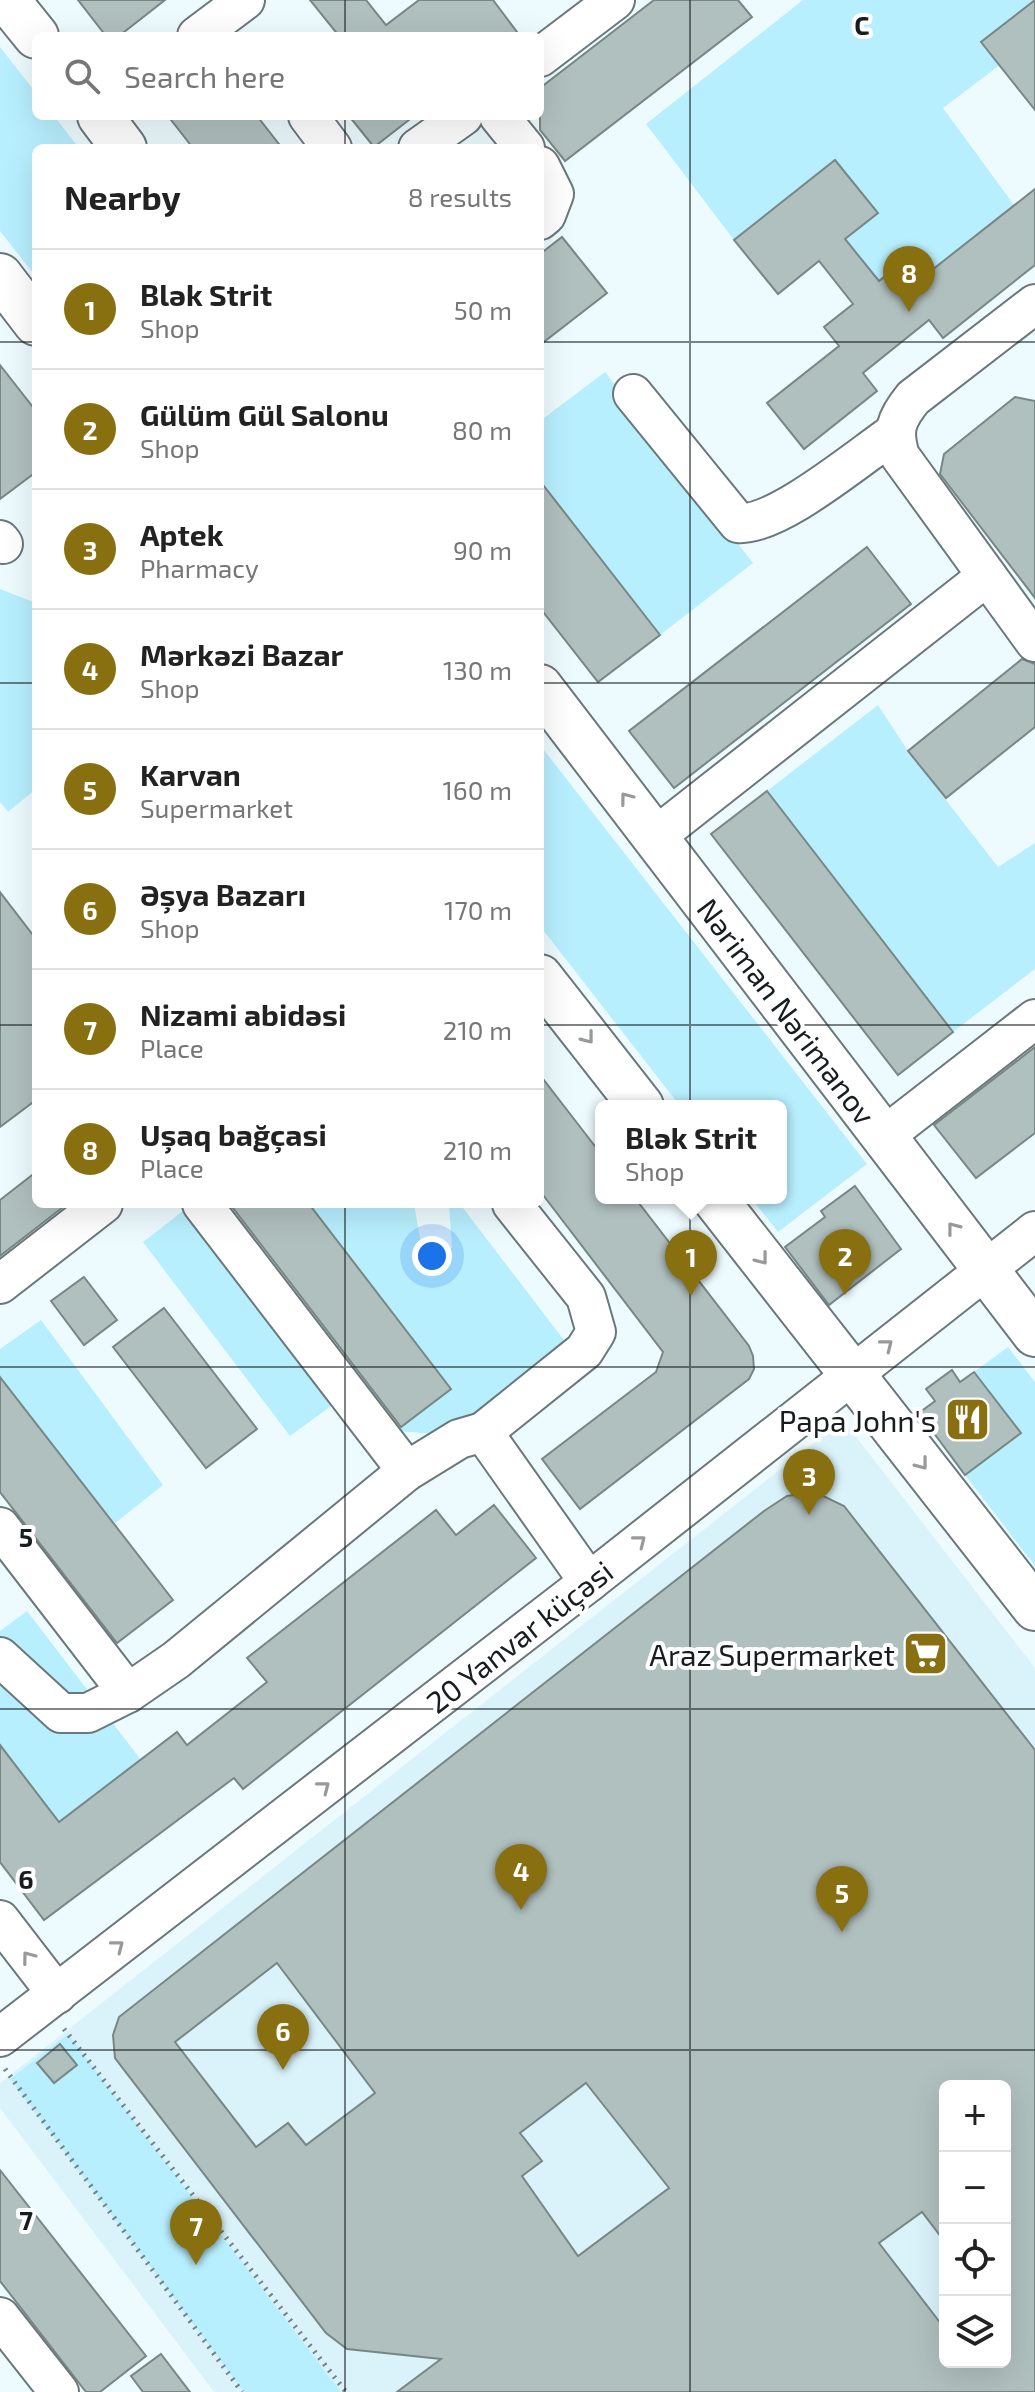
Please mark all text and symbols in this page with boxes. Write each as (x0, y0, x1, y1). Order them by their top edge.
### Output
text: C (854, 9, 870, 40)
search box (32, 32, 544, 120)
icon: search (60, 54, 104, 98)
text: Search here (124, 58, 285, 94)
text: Nearby (64, 176, 181, 217)
text: 8 results (408, 181, 512, 212)
pin: 8 (883, 246, 935, 312)
text: Blək Strit (140, 276, 272, 312)
text: 1 (84, 294, 96, 325)
text: 50 m (454, 294, 512, 325)
text: Shop (140, 312, 200, 343)
text: Gülüm Gül Salonu (140, 396, 389, 432)
text: 2 (82, 414, 98, 445)
text: 80 m (452, 414, 512, 445)
text: Shop (140, 432, 200, 463)
text: Aptek (140, 516, 224, 552)
text: 3 (83, 534, 97, 565)
text: 90 m (453, 534, 512, 565)
text: Pharmacy (140, 552, 259, 583)
text: Mərkəzi Bazar (140, 636, 343, 672)
text: 4 (82, 654, 98, 685)
text: 130 m (443, 654, 512, 685)
text: Shop (140, 672, 200, 703)
text: Karvan (140, 756, 241, 792)
text: 5 (83, 774, 97, 805)
text: 160 m (443, 774, 512, 805)
text: Supermarket (140, 792, 293, 823)
one-way arrow (621, 793, 635, 807)
text: Əşya Bazarı (140, 876, 306, 912)
street label: Nəriman Nərimanov (690, 891, 884, 1131)
text: 6 (82, 894, 98, 925)
text: 170 m (444, 894, 512, 925)
text: Shop (140, 912, 200, 943)
text: Nizami abidәsi (140, 996, 346, 1032)
text: 7 (83, 1014, 97, 1045)
text: 210 m (443, 1014, 512, 1045)
one-way arrow (578, 1029, 593, 1043)
text: Place (140, 1032, 204, 1063)
popup (595, 1100, 787, 1204)
text: Uşaq bağçasi (140, 1116, 327, 1152)
text: Blək Strit (625, 1119, 757, 1155)
text: 8 (82, 1134, 98, 1165)
text: 210 m (443, 1134, 512, 1165)
text: Place (140, 1152, 204, 1183)
text: Shop (625, 1155, 684, 1186)
one-way arrow (949, 1222, 963, 1237)
pin: 2 (819, 1229, 871, 1295)
pin: 1 (665, 1230, 717, 1296)
your location (412, 1236, 452, 1276)
one-way arrow (752, 1250, 766, 1265)
one-way arrow (879, 1341, 893, 1355)
restaurant icon: Papa John's (943, 1396, 991, 1444)
place label: Papa John's (779, 1402, 936, 1438)
pin: 3 (783, 1449, 835, 1515)
one-way arrow (912, 1455, 927, 1469)
text: 5 (19, 1521, 33, 1552)
one-way arrow (631, 1537, 646, 1551)
street label: 20 Yanvar küçəsi (419, 1552, 620, 1721)
supermarket icon: Araz Supermarket (902, 1630, 950, 1678)
place label: Araz Supermarket (649, 1636, 895, 1672)
one-way arrow (315, 1782, 330, 1796)
pin: 4 (495, 1844, 547, 1910)
text: 6 (18, 1863, 34, 1894)
pin: 5 (816, 1866, 868, 1932)
one-way arrow (109, 1941, 123, 1956)
one-way arrow (24, 1951, 38, 1966)
pin: 6 (257, 2004, 309, 2070)
map controls (939, 2080, 1011, 2368)
button: + (939, 2080, 1011, 2152)
button: − (939, 2152, 1011, 2224)
pin: 7 (170, 2199, 222, 2265)
text: 7 (19, 2204, 33, 2235)
button: locate (939, 2224, 1011, 2296)
button: layers (939, 2296, 1011, 2368)

